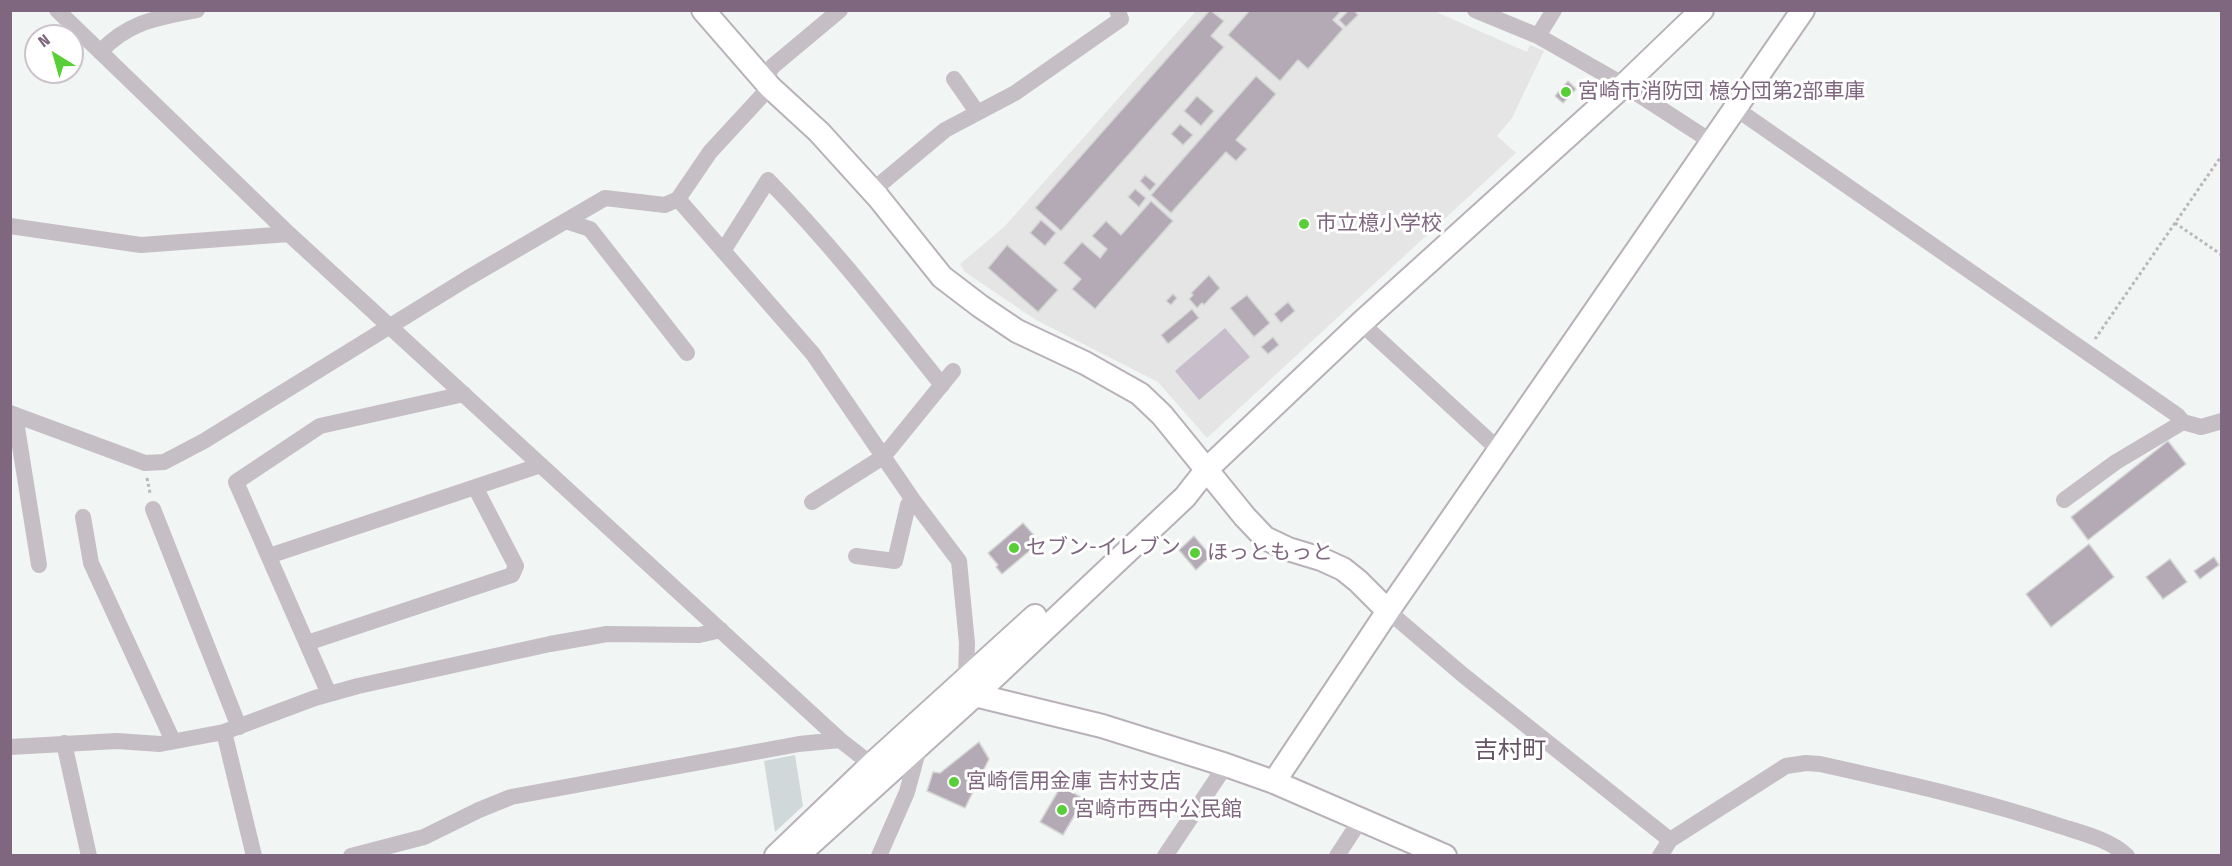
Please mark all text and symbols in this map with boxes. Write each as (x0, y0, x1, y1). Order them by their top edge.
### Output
north arrow (24, 24, 84, 84)
text: N (35, 30, 54, 51)
place label: 宮崎市消防団 檍分団第2部車庫 (1578, 79, 1865, 105)
marker: 宮崎市消防団 檍分団第2部車庫 (1559, 85, 1573, 99)
place label: 市立檍小学校 (1316, 211, 1442, 237)
marker: 市立檍小学校 (1297, 217, 1311, 231)
place label: セブン-イレブン (1026, 535, 1181, 561)
place label: ほっともっと (1207, 540, 1333, 566)
marker: セブン-イレブン (1007, 541, 1021, 555)
marker: ほっともっと (1188, 546, 1202, 560)
district label: 吉村町 (1474, 737, 1546, 765)
place label: 宮崎信用金庫 吉村支店 (966, 769, 1181, 795)
marker: 宮崎信用金庫 吉村支店 (947, 775, 961, 789)
place label: 宮崎市西中公民館 (1074, 797, 1242, 823)
marker: 宮崎市西中公民館 (1055, 803, 1069, 817)

